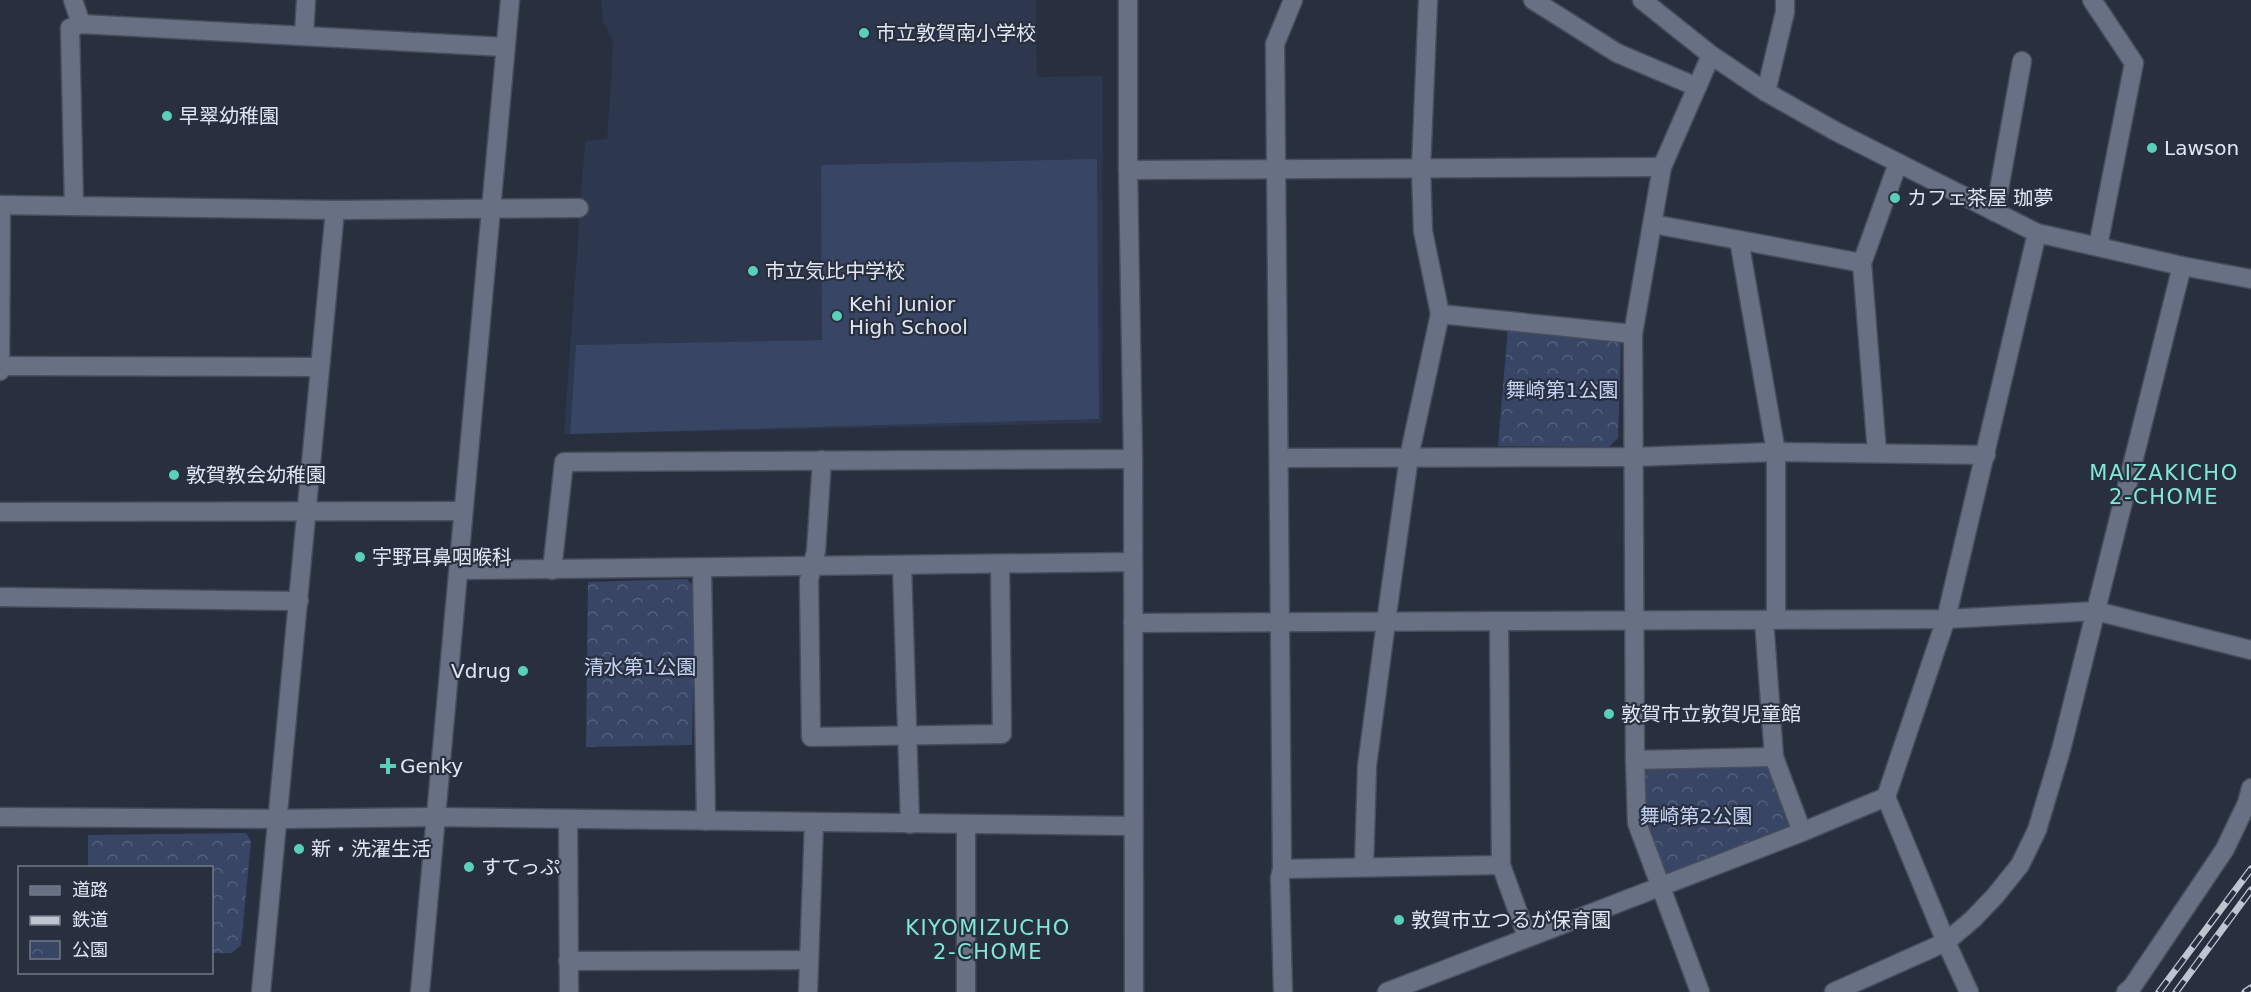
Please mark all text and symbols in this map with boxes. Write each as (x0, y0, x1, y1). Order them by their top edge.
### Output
place label: 市立敦賀南小学校 (876, 21, 1036, 45)
marker: 市立敦賀南小学校 (857, 26, 871, 40)
place label: 早翠幼稚園 (179, 104, 279, 128)
marker: 早翠幼稚園 (160, 109, 174, 123)
place label: Lawson (2164, 136, 2239, 160)
marker: Lawson (2145, 141, 2159, 155)
place label: カフェ茶屋 珈夢 (1907, 186, 2053, 210)
marker: カフェ茶屋 珈夢 (1888, 191, 1902, 205)
place label: 市立気比中学校 (765, 259, 905, 283)
marker: 市立気比中学校 (746, 264, 760, 278)
place label: Kehi Junior High School (849, 292, 968, 339)
marker: Kehi Junior High School (830, 309, 844, 323)
park label: 舞崎第1公園 (1506, 378, 1618, 402)
district label: MAIZAKICHO 2-CHOME (2089, 461, 2239, 509)
place label: 敦賀教会幼稚園 (186, 463, 326, 487)
marker: 敦賀教会幼稚園 (167, 468, 181, 482)
place label: 宇野耳鼻咽喉科 (372, 545, 512, 569)
marker: 宇野耳鼻咽喉科 (353, 550, 367, 564)
park label: 清水第1公園 (584, 655, 696, 679)
place label: Vdrug (451, 659, 511, 683)
marker: Vdrug (516, 664, 530, 678)
place label: 敦賀市立敦賀児童館 (1621, 702, 1801, 726)
marker: 敦賀市立敦賀児童館 (1602, 707, 1616, 721)
place label: Genky (400, 754, 463, 778)
marker: Genky (381, 759, 395, 773)
park label: 舞崎第2公園 (1640, 804, 1752, 828)
place label: 新・洗濯生活 (311, 837, 431, 861)
marker: 新・洗濯生活 (292, 842, 306, 856)
place label: すてっぷ (481, 855, 560, 879)
marker: すてっぷ (462, 860, 476, 874)
legend (18, 866, 213, 974)
text: 道路 (72, 879, 108, 900)
place label: 敦賀市立つるが保育園 (1411, 908, 1611, 932)
text: 鉄道 (72, 909, 108, 930)
marker: 敦賀市立つるが保育園 (1392, 913, 1406, 927)
district label: KIYOMIZUCHO 2-CHOME (905, 916, 1071, 964)
text: 公園 (72, 939, 108, 960)

